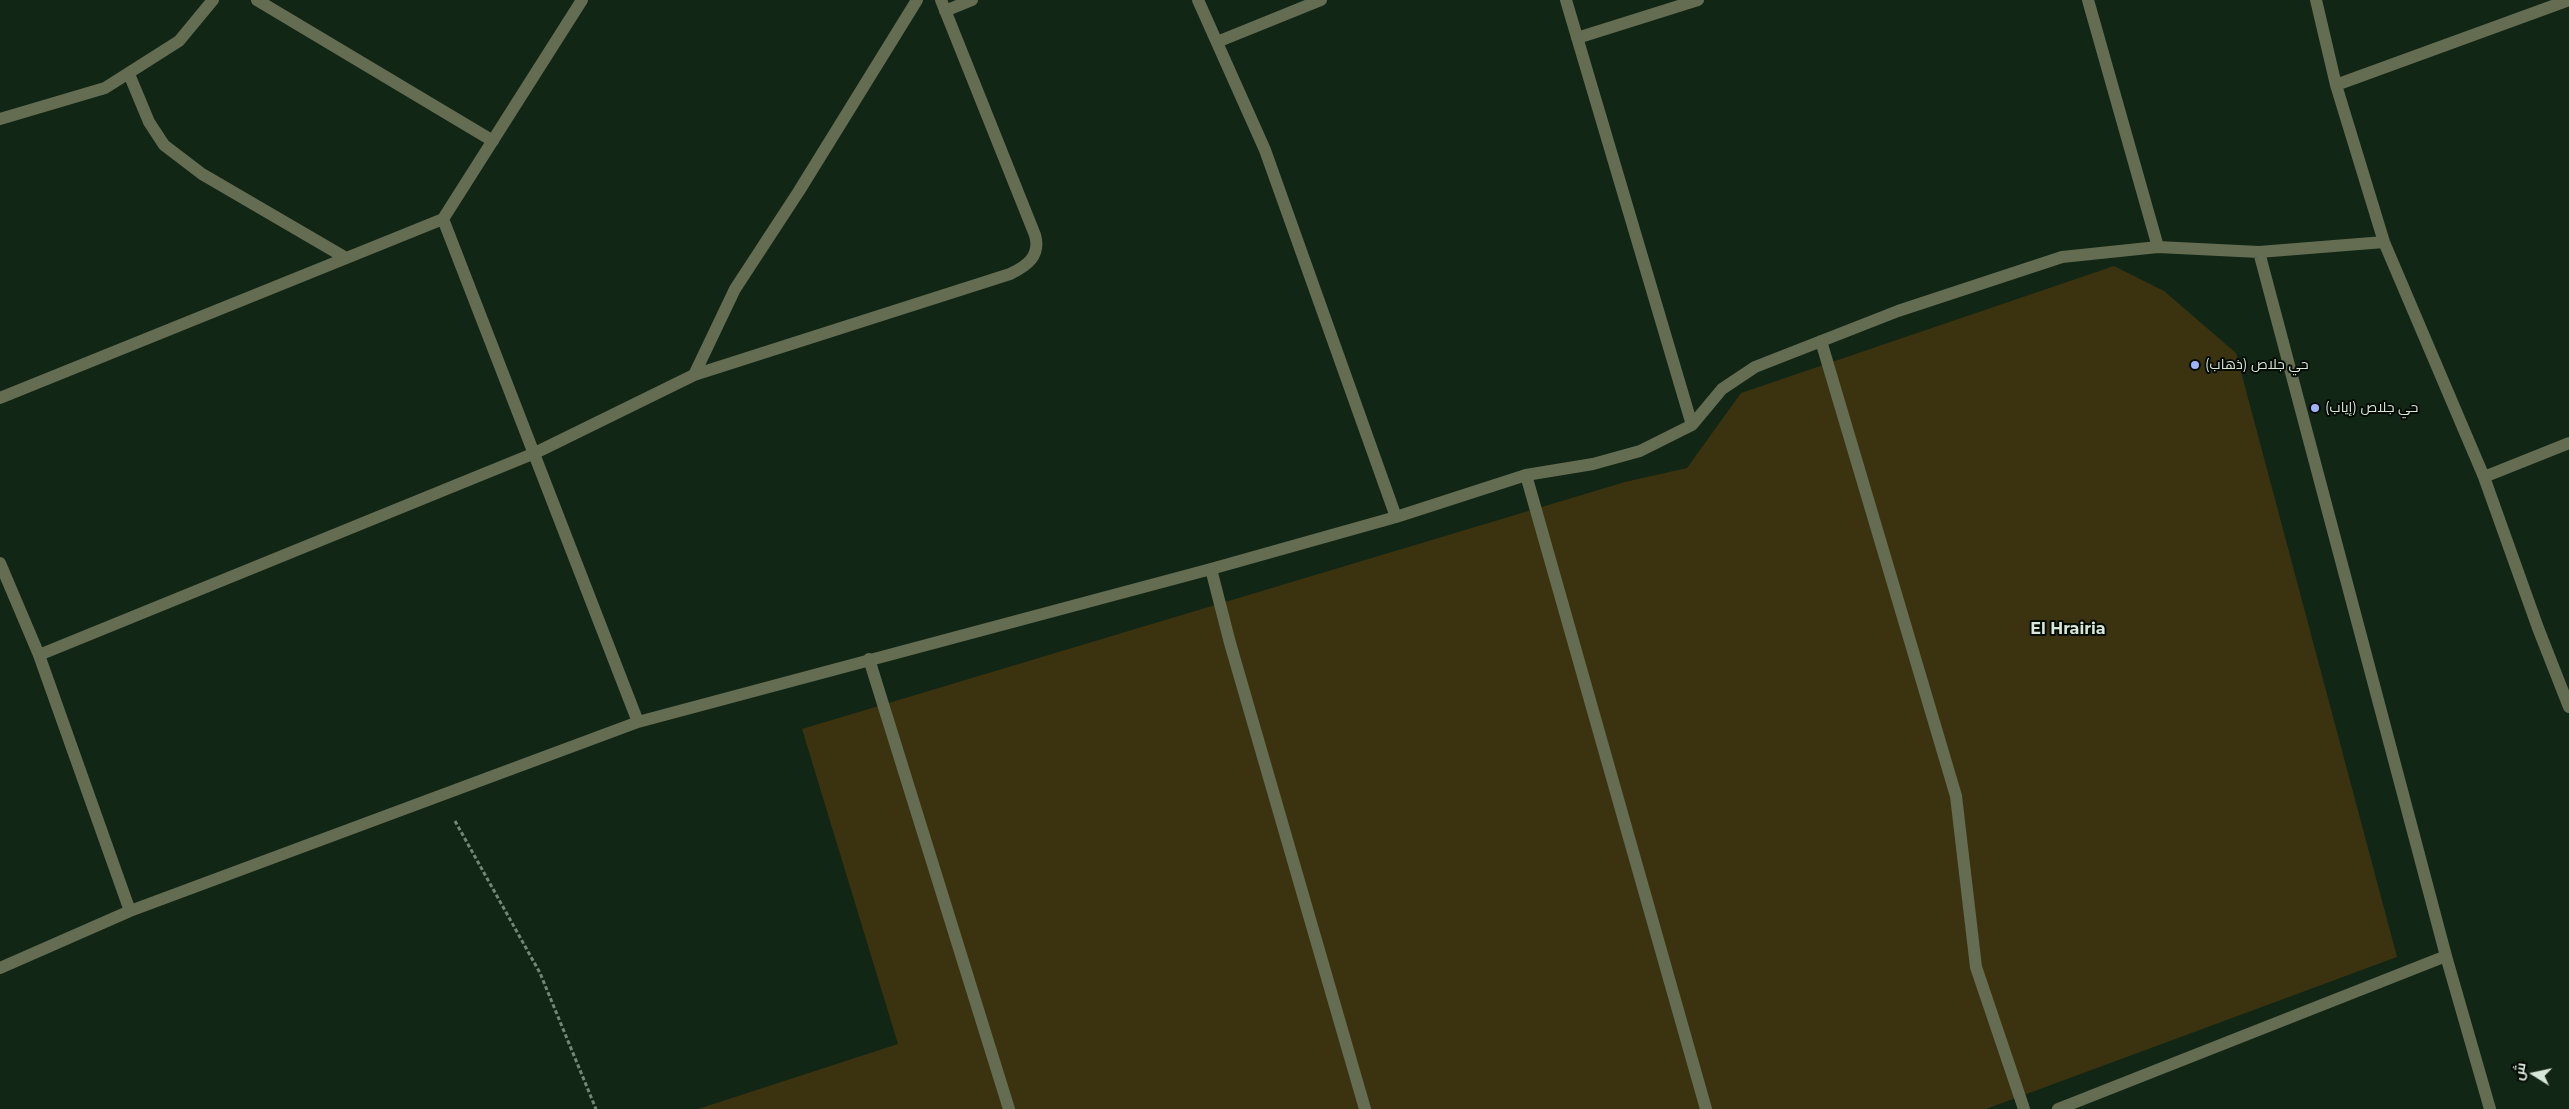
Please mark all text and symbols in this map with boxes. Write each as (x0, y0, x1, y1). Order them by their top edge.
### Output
place label: حي جلاص (ذهاب) (2205, 357, 2309, 373)
marker: حي جلاص (ذهاب) (2189, 359, 2201, 371)
place label: حي جلاص (إياب) (2325, 400, 2418, 416)
marker: حي جلاص (إياب) (2309, 402, 2321, 414)
district label: El Hrairia (2030, 619, 2106, 639)
north arrow (2509, 1049, 2559, 1099)
text: ش (2509, 1061, 2530, 1082)

